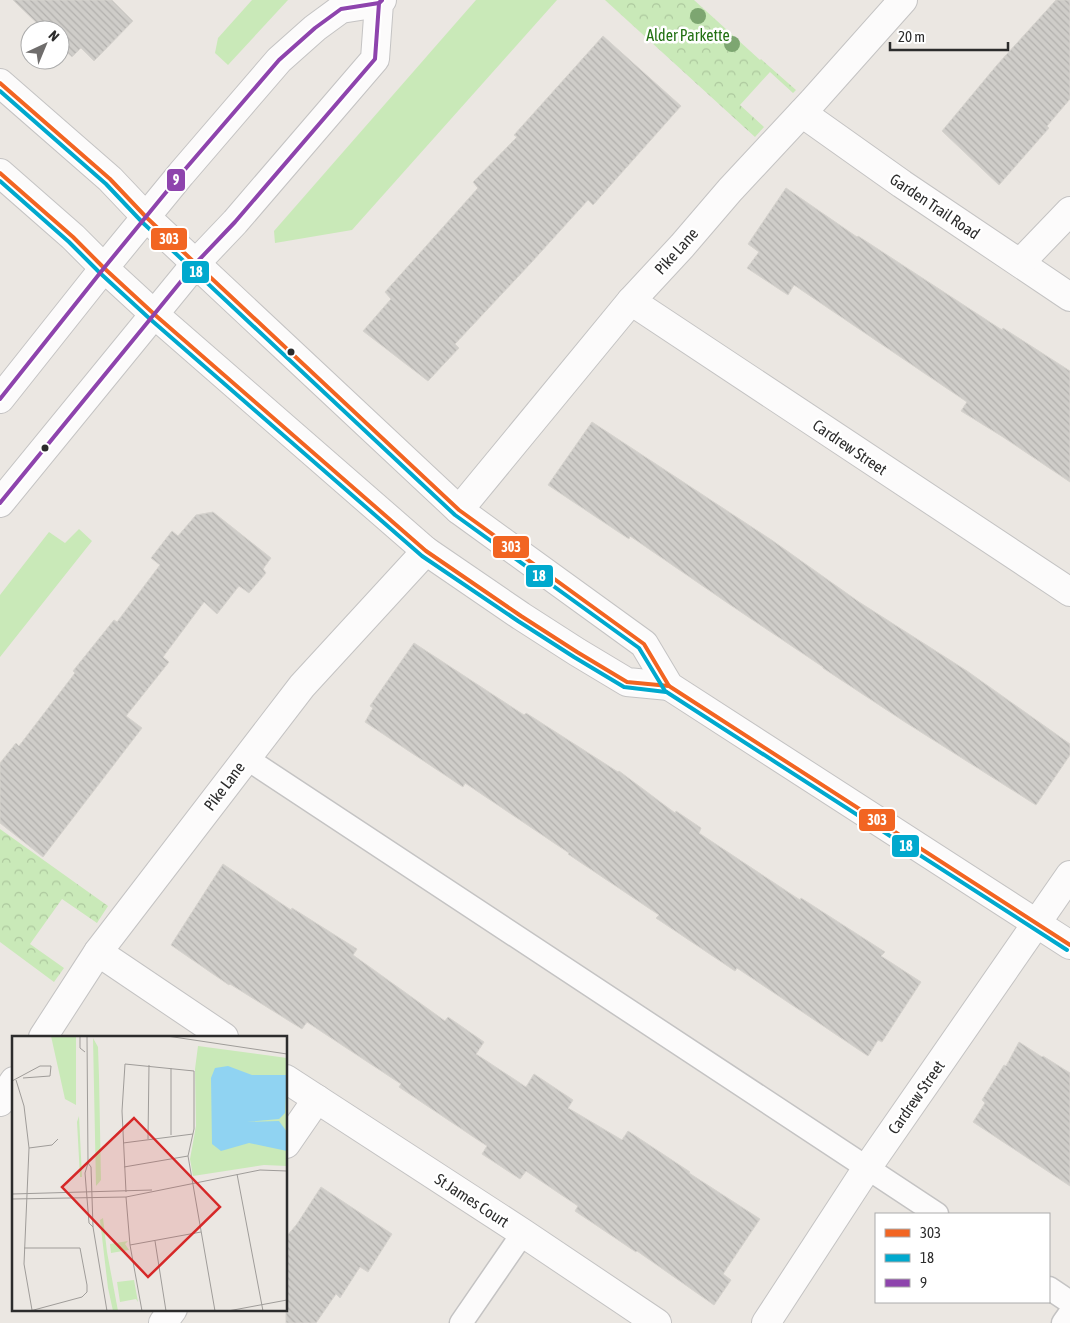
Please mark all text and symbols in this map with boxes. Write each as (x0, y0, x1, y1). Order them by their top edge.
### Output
north arrow (20, 20, 70, 70)
scale bar (890, 20, 1008, 52)
park label: Alder Parkette (646, 26, 730, 44)
text: N (46, 27, 63, 44)
text: 20 m (898, 28, 925, 45)
line badge: 9 (166, 168, 186, 192)
street label: Garden Trail Road (887, 169, 983, 243)
text: 9 (173, 172, 180, 188)
street label: Pike Lane (651, 224, 701, 278)
line badge: 303 (150, 227, 188, 251)
text: 303 (159, 231, 179, 247)
line badge: 18 (181, 260, 210, 284)
text: 18 (189, 264, 203, 280)
unlabelled marker (286, 347, 296, 357)
street label: Cardrew Street (809, 416, 891, 479)
unlabelled marker (40, 443, 50, 453)
line badge: 303 (492, 535, 530, 559)
text: 303 (501, 539, 521, 555)
line badge: 18 (525, 564, 554, 588)
text: 18 (532, 568, 546, 584)
street label: Pike Lane (200, 758, 248, 814)
line badge: 303 (858, 808, 896, 832)
text: 303 (867, 812, 887, 828)
line badge: 18 (891, 834, 920, 858)
text: 18 (899, 838, 913, 854)
inset map (12, 1036, 288, 1310)
street label: Cardrew Street (884, 1056, 948, 1137)
street label: St James Court (432, 1169, 513, 1231)
legend (875, 1213, 1050, 1303)
text: 303 (920, 1224, 941, 1241)
text: 18 (920, 1249, 934, 1266)
text: 9 (920, 1274, 927, 1291)

